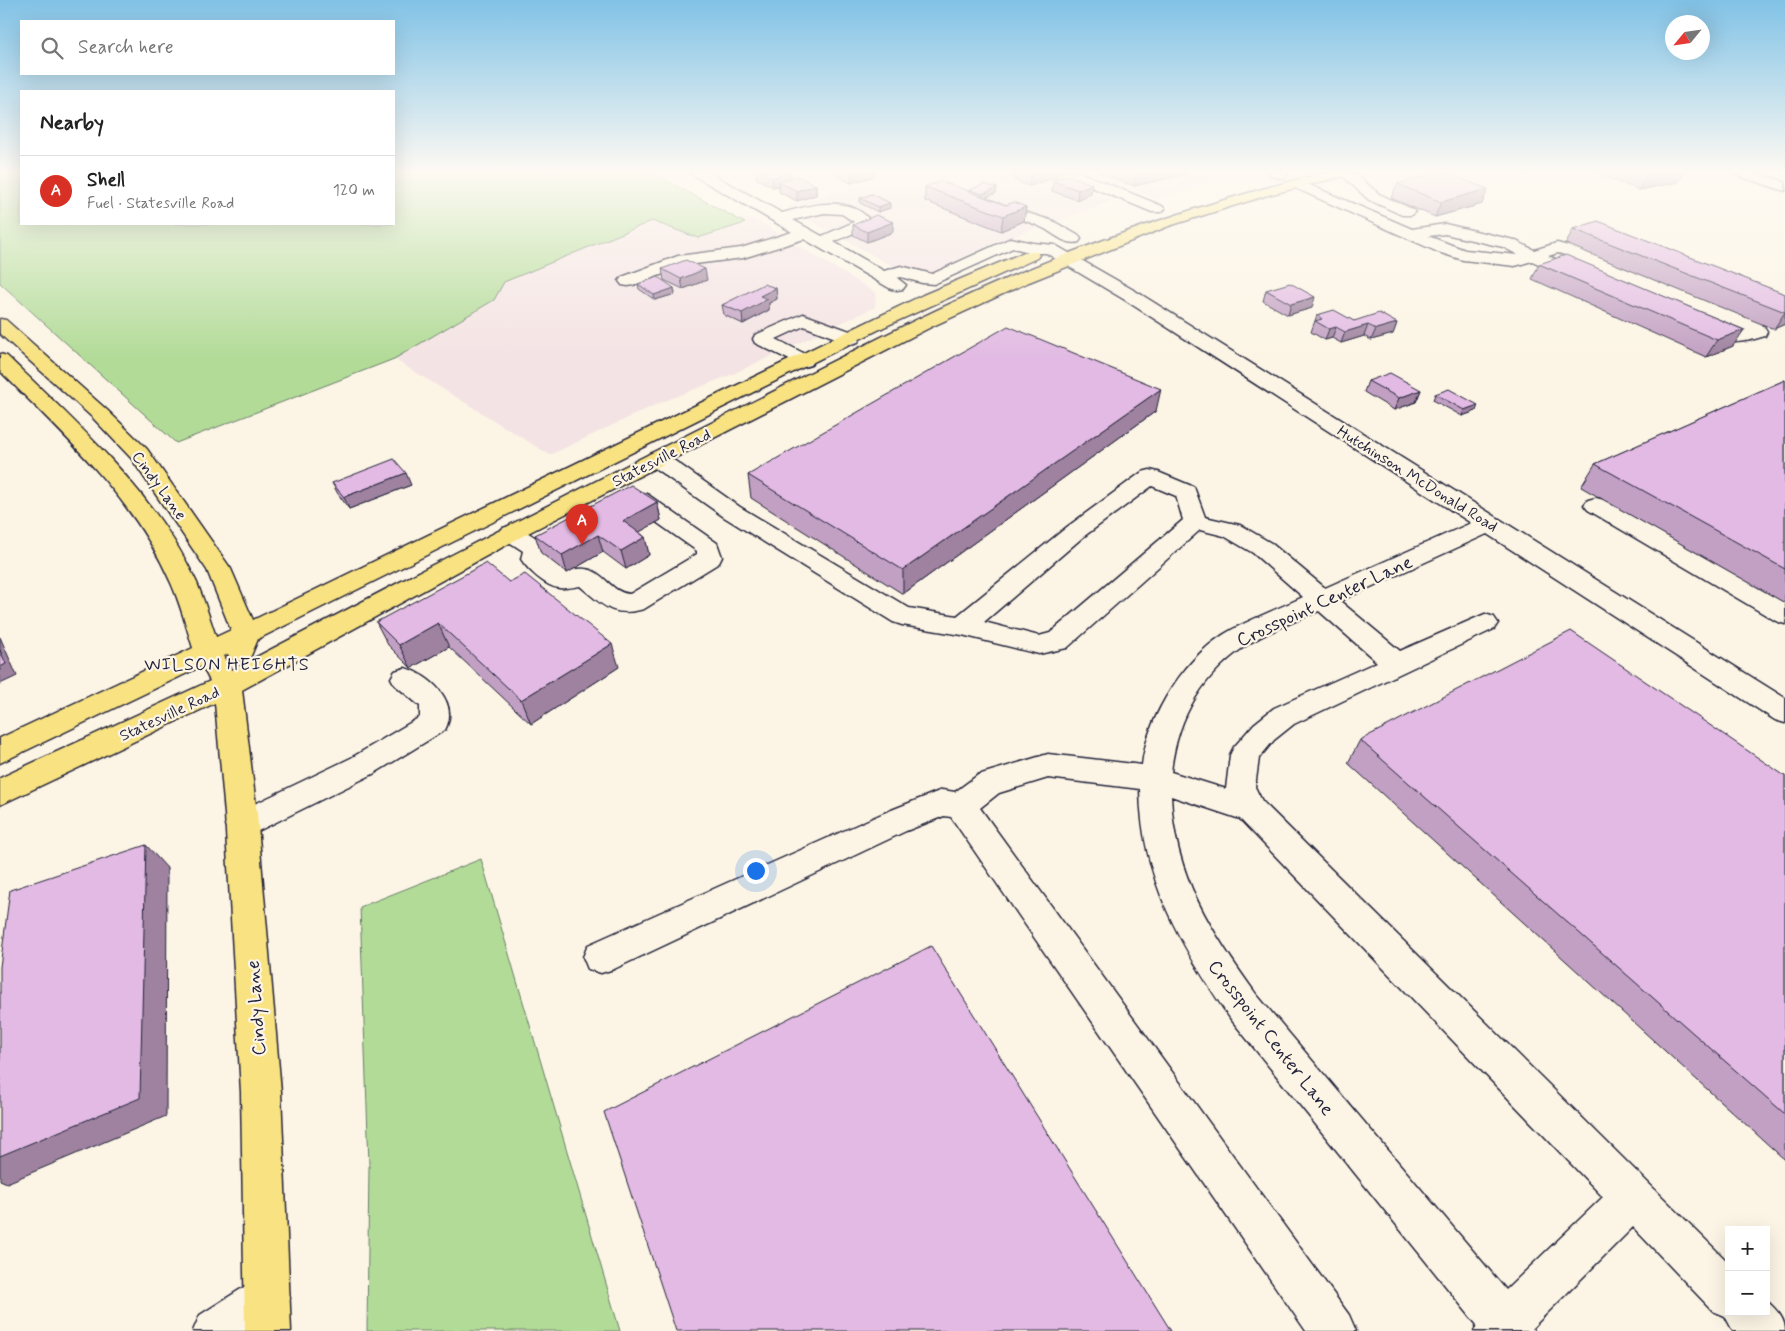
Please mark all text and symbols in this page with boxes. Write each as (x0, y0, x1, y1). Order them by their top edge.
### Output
north arrow (1665, 15, 1710, 60)
search box (20, 20, 395, 75)
icon: search (38, 34, 66, 62)
text: Search here (78, 35, 174, 60)
text: Nearby (40, 109, 104, 137)
text: Shell (87, 168, 125, 193)
text: A (51, 180, 61, 201)
text: 120 m (333, 180, 375, 201)
text: Fuel · Statesville Road (87, 193, 234, 214)
street label: Hutchinson McDonald Road (1333, 421, 1502, 537)
street label: Statesville Road (609, 424, 715, 492)
street label: Cindy Lane (127, 447, 191, 525)
pin: A (566, 504, 598, 545)
street label: Crosspoint Center Lane (1233, 550, 1417, 653)
district label: WILSON HEIGHTS (144, 653, 310, 677)
street label: Statesville Road (116, 682, 223, 747)
your location (743, 858, 769, 884)
street label: Crosspoint Center Lane (1202, 955, 1340, 1121)
street label: Cindy Lane (241, 959, 273, 1056)
map controls (1725, 1226, 1770, 1316)
button: + (1725, 1226, 1770, 1271)
button: − (1725, 1271, 1770, 1316)

